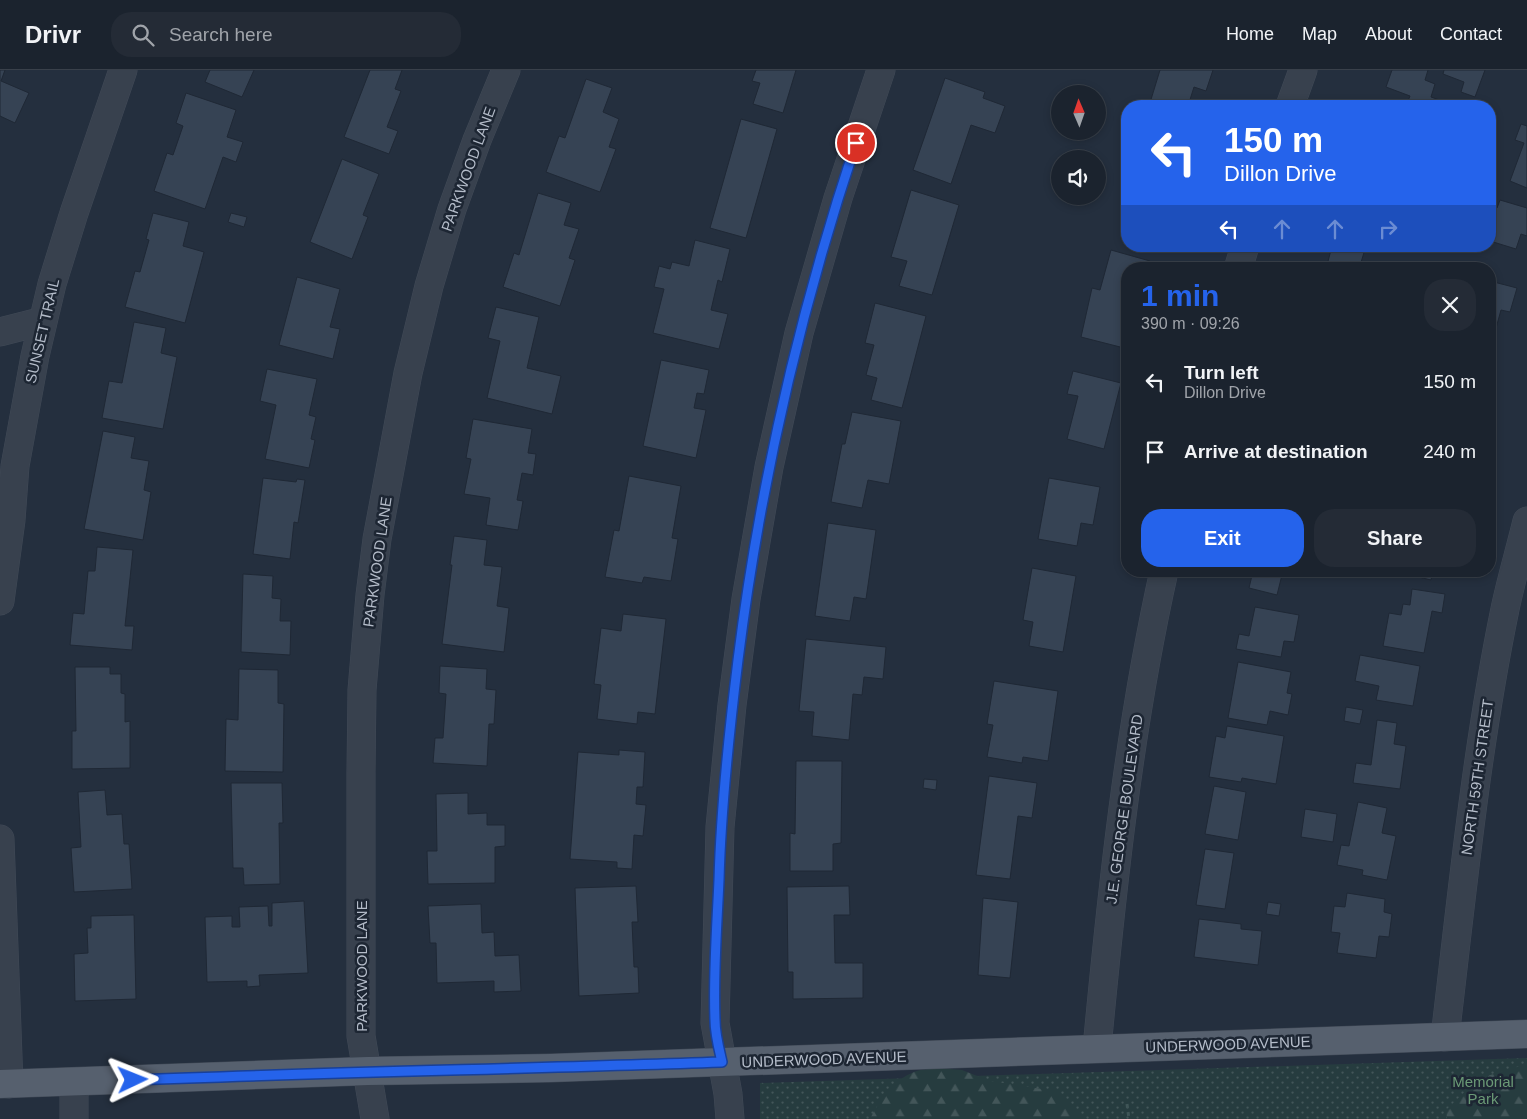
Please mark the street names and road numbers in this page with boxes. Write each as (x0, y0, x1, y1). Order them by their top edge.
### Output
street label: PARKWOOD LANE (438, 104, 498, 234)
street label: SUNSET TRAIL (22, 277, 62, 385)
street label: PARKWOOD LANE (359, 496, 395, 628)
street label: NORTH 59TH STREET (1458, 698, 1496, 856)
street label: J.E. GEORGE BOULEVARD (1102, 713, 1146, 905)
street label: PARKWOOD LANE (353, 900, 370, 1032)
street label: UNDERWOOD AVENUE (1145, 1033, 1311, 1055)
street label: UNDERWOOD AVENUE (741, 1048, 907, 1070)

